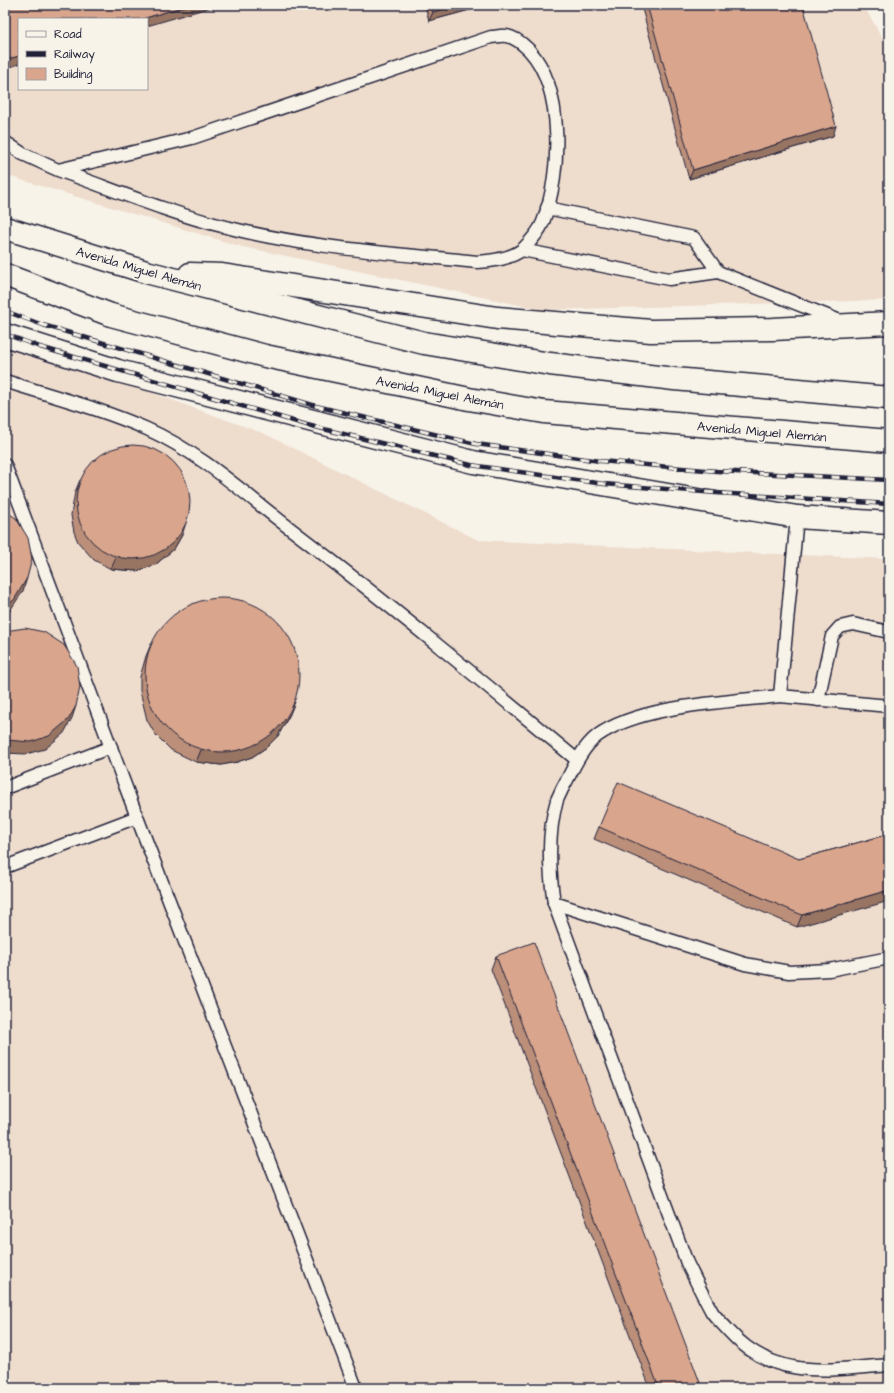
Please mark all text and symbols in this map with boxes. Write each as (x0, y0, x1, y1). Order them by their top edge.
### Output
legend (18, 18, 148, 90)
text: Road (54, 26, 82, 43)
text: Railway (54, 46, 95, 64)
text: Building (54, 66, 92, 84)
street label: Avenida Miguel Alemán (73, 242, 204, 297)
street label: Avenida Miguel Alemán (374, 372, 506, 415)
street label: Avenida Miguel Alemán (696, 417, 828, 448)

